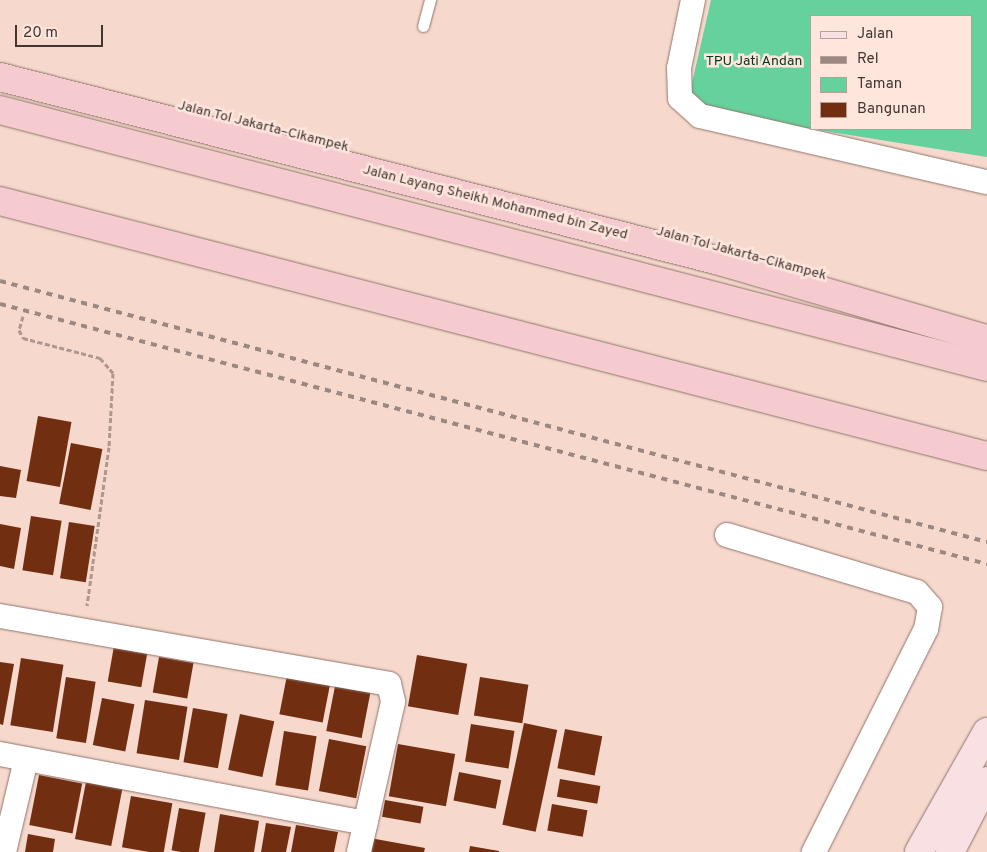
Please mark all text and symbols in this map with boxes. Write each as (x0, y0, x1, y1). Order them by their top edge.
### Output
scale bar (18, 15, 105, 47)
legend (810, 15, 972, 130)
text: 20 m (23, 24, 58, 43)
text: Jalan (857, 25, 894, 44)
text: Rel (857, 50, 879, 69)
park label: TPU Jati Andan (705, 54, 803, 70)
text: Taman (857, 75, 902, 94)
street label: Jalan Tol Jakarta–Cikampek (175, 98, 351, 156)
text: Bangunan (857, 100, 926, 119)
street label: Jalan Layang Sheikh Mohammed bin Zayed (361, 162, 629, 244)
street label: Jalan Tol Jakarta–Cikampek (654, 223, 828, 285)

